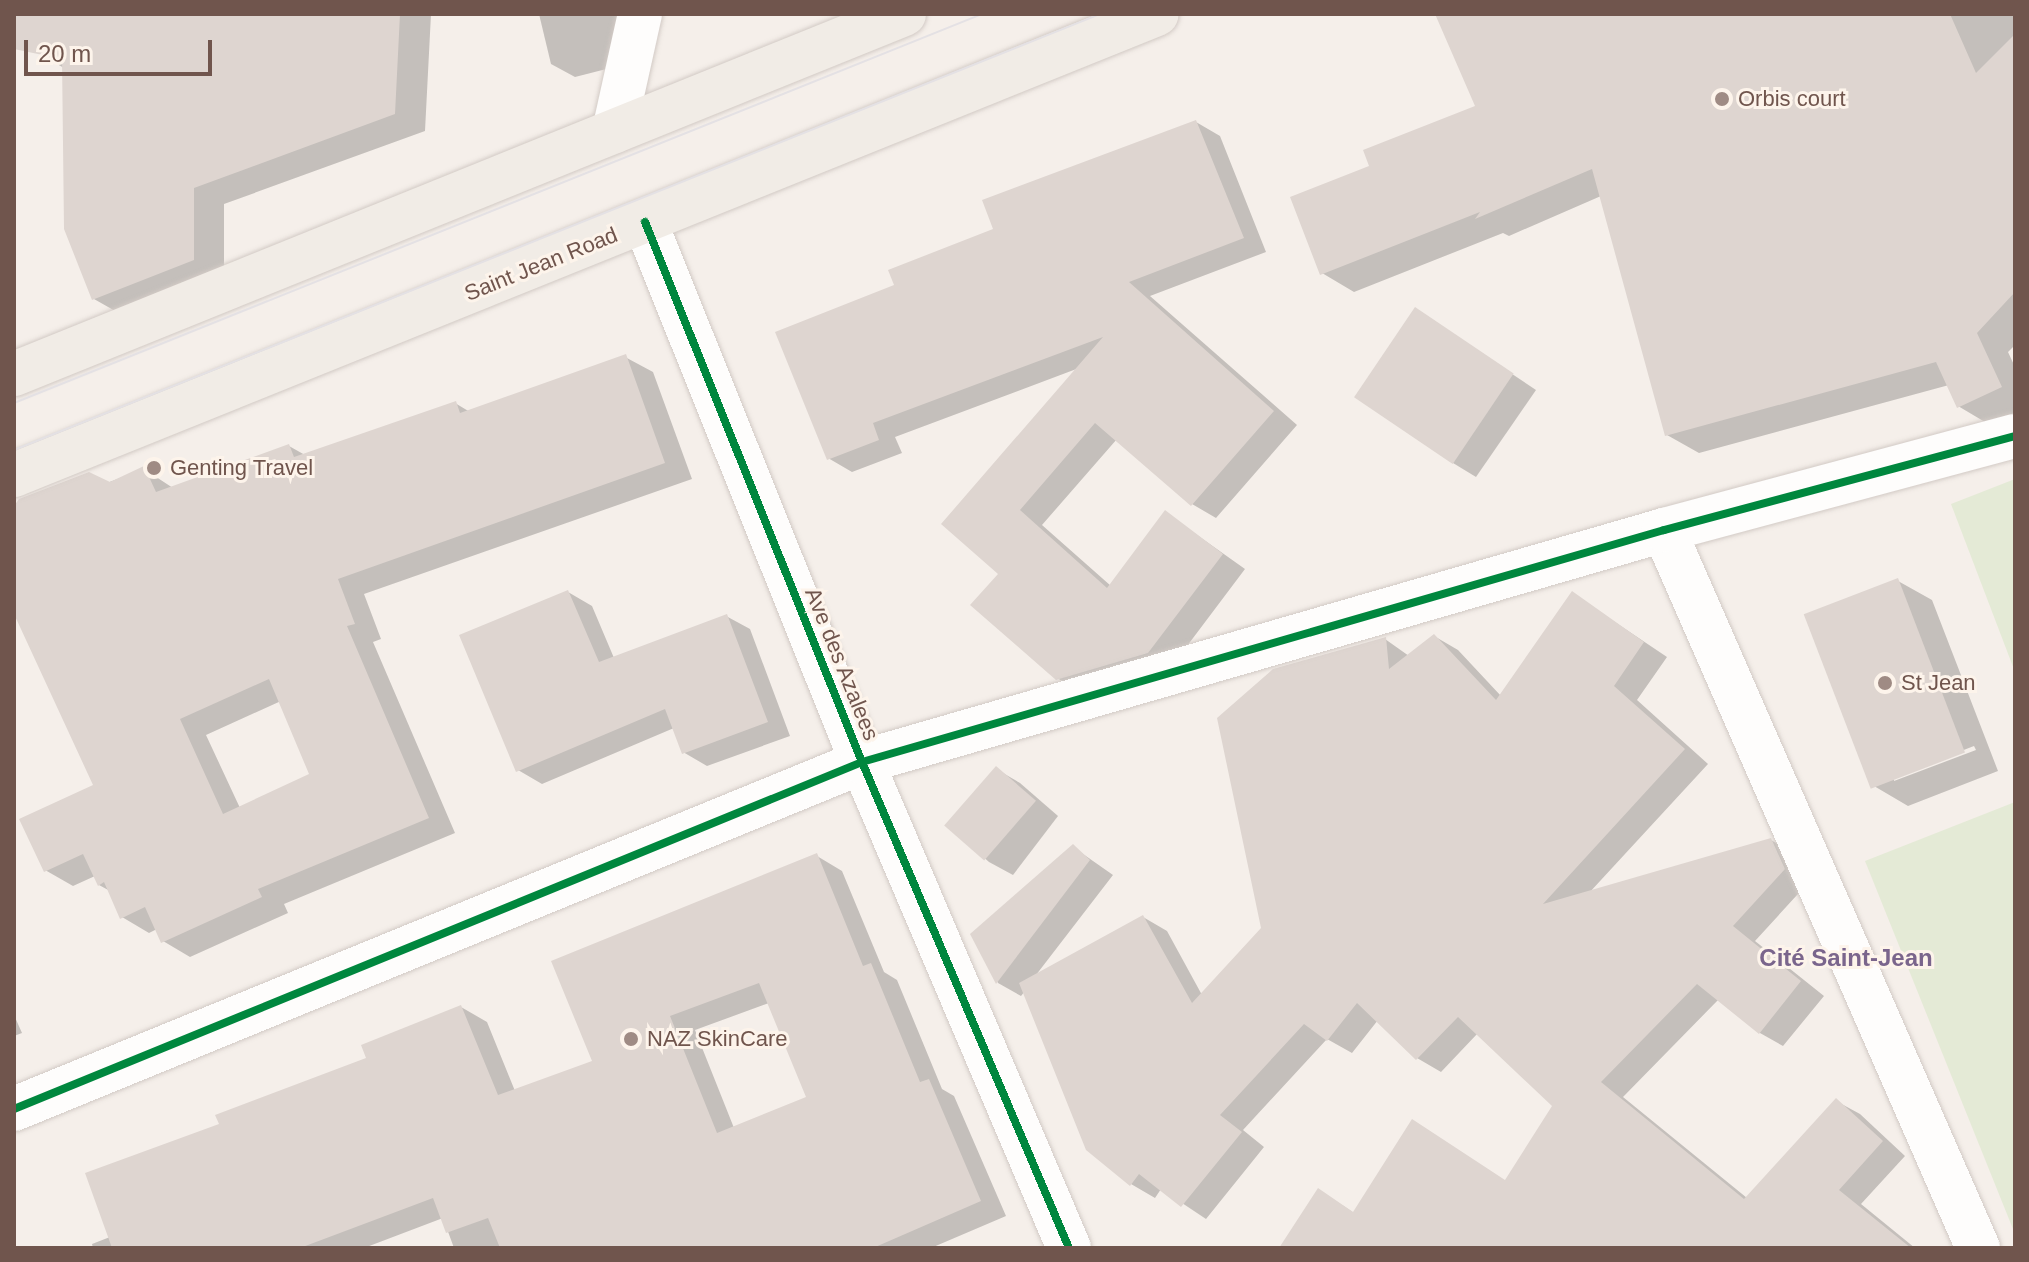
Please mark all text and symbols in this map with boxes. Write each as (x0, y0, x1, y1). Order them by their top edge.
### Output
scale bar (28, 24, 216, 74)
text: 20 m (38, 40, 91, 67)
place label: Orbis court (1738, 86, 1846, 112)
marker: Orbis court (1713, 90, 1731, 108)
street label: Saint Jean Road (461, 221, 621, 307)
place label: Genting Travel (170, 455, 313, 481)
marker: Genting Travel (145, 459, 163, 477)
street label: Ave des Azalees (799, 583, 885, 745)
place label: St Jean (1901, 670, 1976, 696)
marker: St Jean (1876, 674, 1894, 692)
district label: Cité Saint-Jean (1759, 944, 1933, 972)
place label: NAZ SkinCare (647, 1026, 788, 1052)
marker: NAZ SkinCare (622, 1030, 640, 1048)

